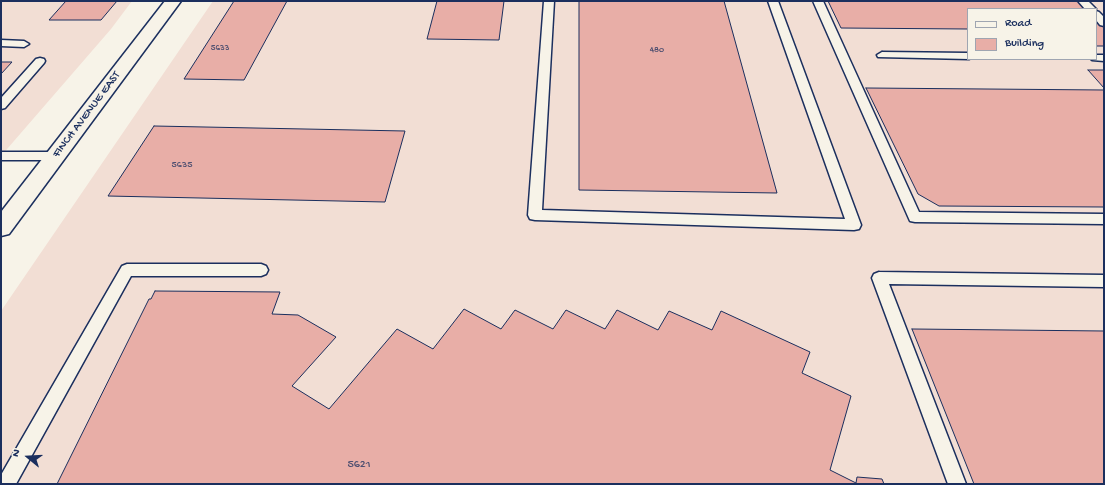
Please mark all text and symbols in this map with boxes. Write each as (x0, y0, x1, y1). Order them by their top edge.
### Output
legend (967, 8, 1097, 60)
text: Road (1005, 17, 1031, 31)
text: Building (1005, 37, 1044, 51)
house number: 5633 (211, 44, 229, 54)
house number: 480 (650, 46, 664, 56)
street label: FINCH AVENUE EAST (50, 69, 124, 161)
house number: 5635 (172, 159, 192, 171)
north arrow (8, 437, 48, 477)
text: N (10, 448, 23, 459)
house number: 5621 (347, 458, 371, 472)

